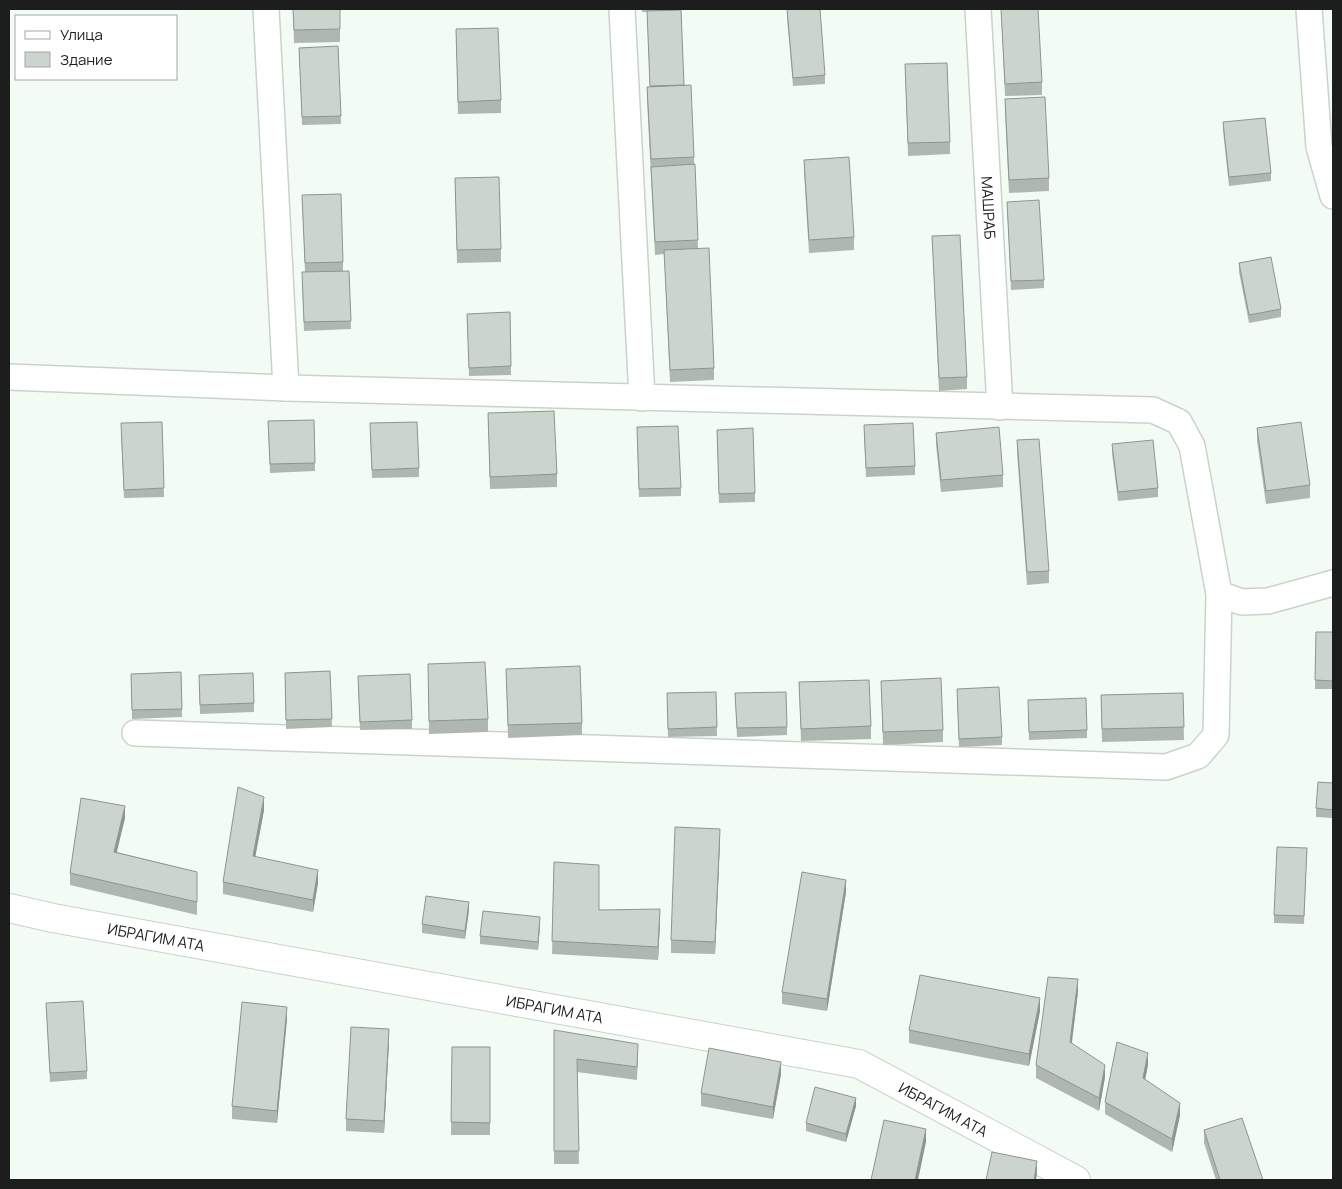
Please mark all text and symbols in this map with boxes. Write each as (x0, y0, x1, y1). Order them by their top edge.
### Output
legend (15, 15, 178, 80)
text: Улица (60, 24, 103, 45)
text: Здание (60, 49, 113, 70)
street label: МАШРАБ (977, 176, 1001, 240)
street label: ИБРАГИМ АТА (106, 918, 207, 956)
street label: ИБРАГИМ АТА (505, 990, 605, 1028)
street label: ИБРАГИМ АТА (895, 1077, 992, 1142)

